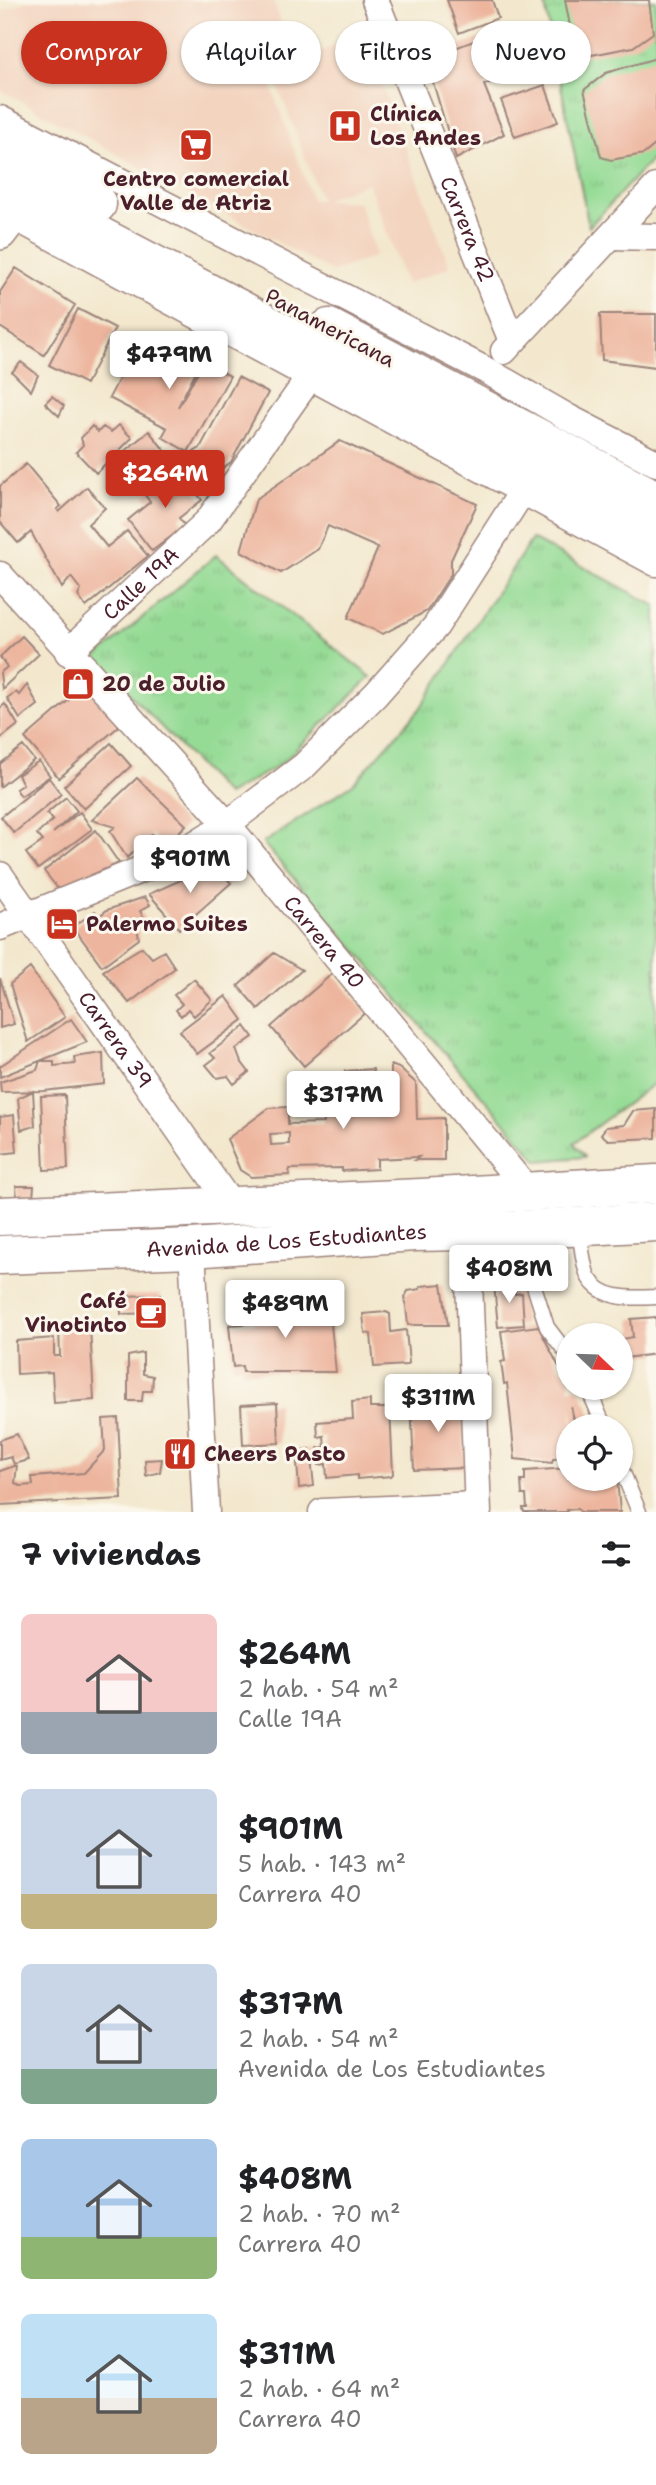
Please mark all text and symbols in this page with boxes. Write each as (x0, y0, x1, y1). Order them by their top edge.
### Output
chip: Comprar (21, 21, 167, 84)
chip: Alquilar (181, 21, 321, 84)
chip: Filtros (335, 21, 457, 84)
chip: Nuevo (471, 21, 591, 84)
place label: Clínica Los Andes (370, 100, 481, 152)
hospital icon: Clínica Los Andes (326, 107, 364, 145)
supermarket icon: Centro comercial Valle de Atriz (177, 126, 215, 164)
place label: Centro comercial Valle de Atriz (103, 165, 289, 217)
street label: Carrera 42 (433, 172, 501, 286)
street label: Panamericana (260, 282, 400, 374)
pin: $479M (120, 332, 218, 391)
text: $479M (126, 339, 212, 369)
pin: $264M (116, 450, 214, 510)
text: $264M (122, 458, 208, 488)
street label: Calle 19A (97, 541, 185, 626)
shop icon: 20 de Julio (59, 665, 97, 703)
place label: 20 de Julio (102, 670, 226, 698)
pin: $901M (141, 836, 239, 895)
text: $901M (150, 843, 230, 873)
street label: Carrera 40 (277, 890, 371, 995)
hotel icon: Palermo Suites (43, 905, 81, 943)
place label: Palermo Suites (86, 910, 248, 938)
street label: Carrera 39 (72, 986, 159, 1093)
pin: $317M (294, 1072, 392, 1131)
text: $317M (303, 1079, 383, 1109)
street label: Avenida de Los Estudiantes (146, 1218, 427, 1264)
pin: $408M (460, 1246, 558, 1305)
text: $408M (465, 1253, 553, 1283)
pin: $489M (236, 1280, 334, 1340)
place label: Café Vinotinto (25, 1287, 127, 1339)
text: $489M (241, 1288, 329, 1318)
cafe icon: Café Vinotinto (132, 1294, 170, 1332)
north arrow (556, 1323, 634, 1400)
map controls (556, 1323, 633, 1491)
pin: $311M (389, 1374, 487, 1434)
text: $311M (401, 1382, 475, 1412)
button: locate (556, 1414, 633, 1491)
restaurant icon: Cheers Pasto (161, 1435, 199, 1473)
place label: Cheers Pasto (204, 1440, 346, 1468)
text: 7 viviendas (21, 1534, 201, 1575)
icon: filters (597, 1535, 635, 1573)
text: $264M (238, 1633, 351, 1674)
icon: home (77, 1642, 161, 1726)
text: 2 hab. · 54 m² (238, 1674, 398, 1704)
text: Calle 19A (238, 1704, 342, 1734)
text: $901M (238, 1808, 343, 1849)
icon: home (77, 1817, 161, 1901)
text: 5 hab. · 143 m² (238, 1849, 406, 1879)
text: Carrera 40 (238, 1879, 362, 1909)
text: $317M (238, 1983, 343, 2024)
icon: home (77, 1992, 161, 2076)
text: 2 hab. · 54 m² (238, 2024, 398, 2054)
text: Avenida de Los Estudiantes (238, 2054, 546, 2084)
text: $408M (238, 2158, 352, 2199)
icon: home (77, 2167, 161, 2251)
text: 2 hab. · 70 m² (238, 2199, 400, 2229)
text: Carrera 40 (238, 2229, 362, 2259)
text: $311M (238, 2333, 335, 2374)
icon: home (77, 2342, 161, 2426)
text: 2 hab. · 64 m² (238, 2374, 400, 2404)
text: Carrera 40 (238, 2404, 362, 2434)

